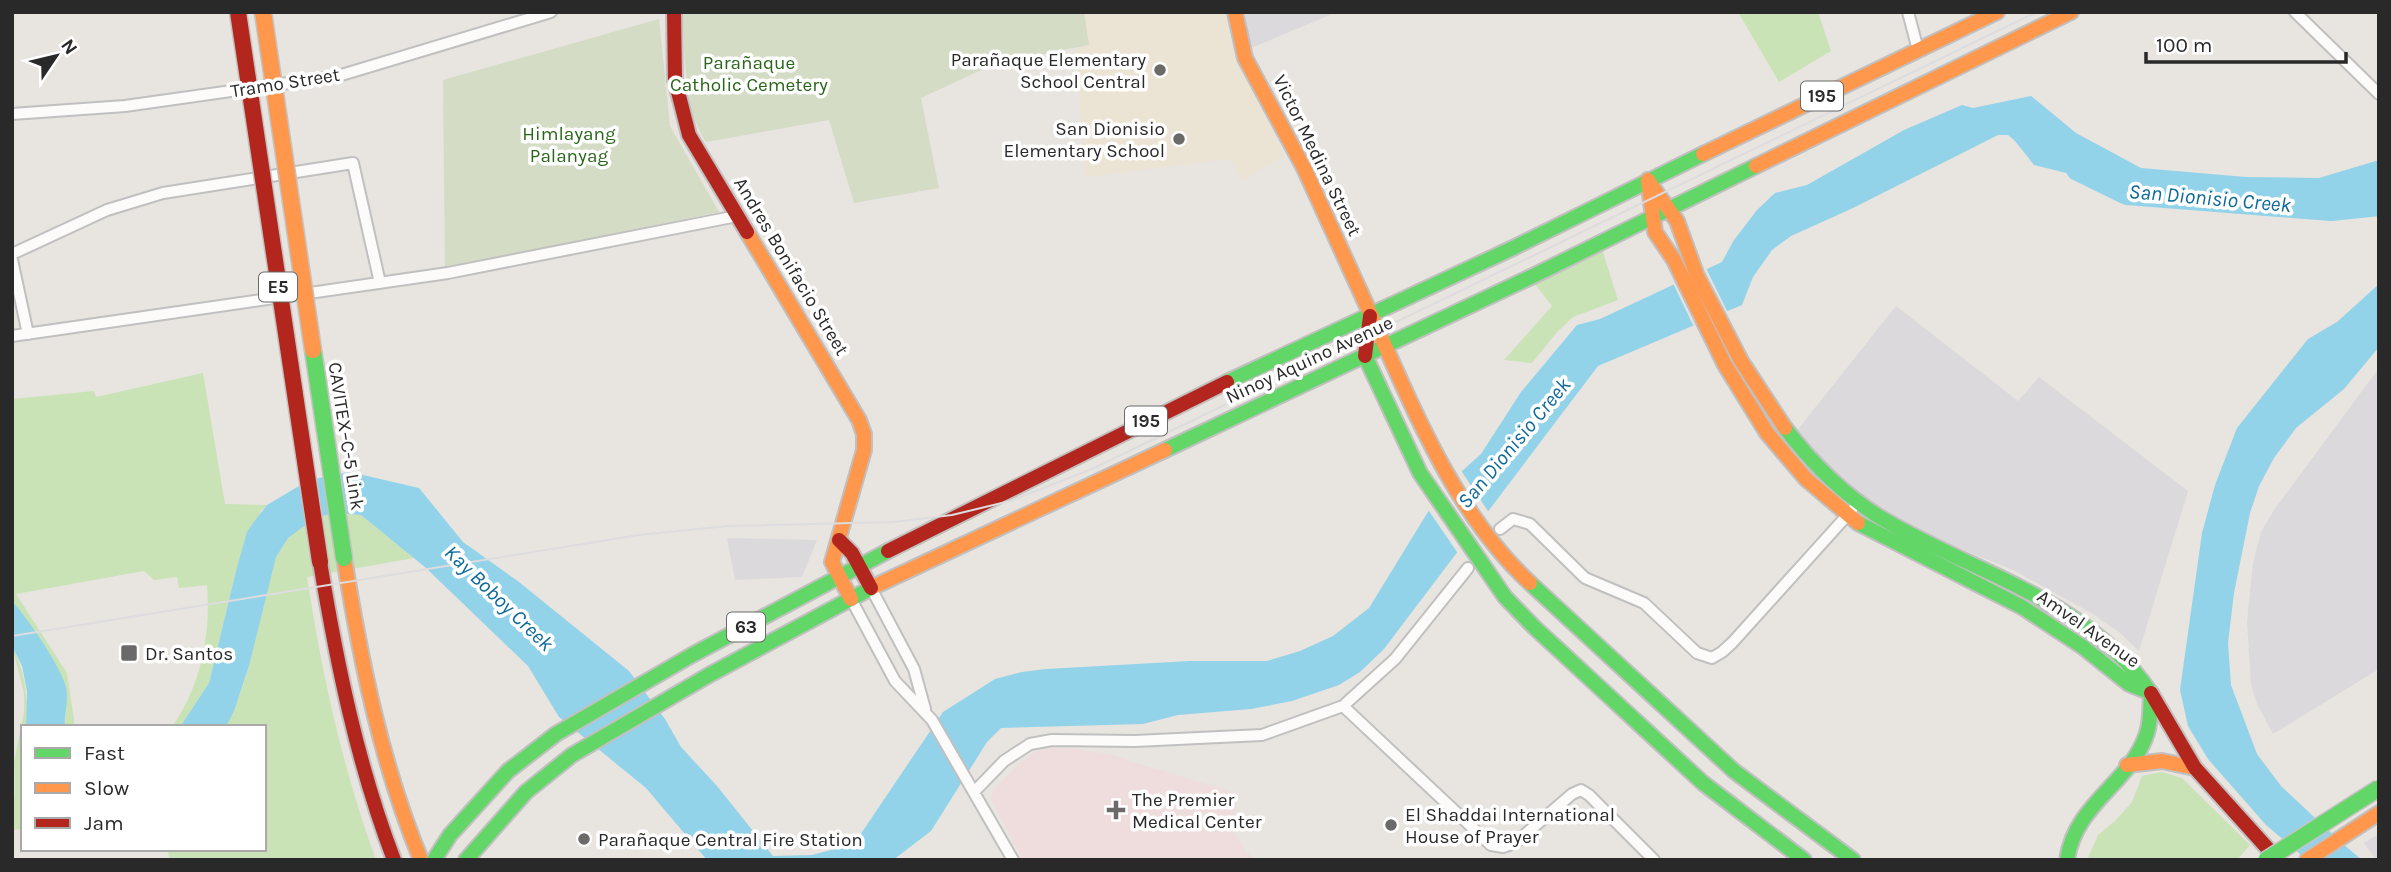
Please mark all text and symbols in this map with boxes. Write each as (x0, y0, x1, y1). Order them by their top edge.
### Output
north arrow (21, 21, 91, 91)
scale bar (2146, 21, 2346, 65)
text: 100 m (2156, 33, 2213, 57)
text: N (56, 35, 82, 59)
place label: Parañaque Elementary School Central (951, 49, 1146, 93)
park label: Parañaque Catholic Cemetery (670, 52, 828, 96)
marker: Parañaque Elementary School Central (1152, 62, 1168, 78)
street label: Tramo Street (229, 63, 341, 102)
street label: Victor Medina Street (1269, 71, 1366, 240)
road number: 195 (1801, 82, 1843, 110)
place label: San Dionisio Elementary School (1004, 118, 1165, 162)
park label: Himlayang Palanyag (522, 123, 616, 167)
marker: San Dionisio Elementary School (1171, 131, 1187, 147)
street label: Andres Bonifacio Street (729, 174, 853, 359)
water label: San Dionisio Creek (2128, 179, 2292, 217)
road number: E5 (259, 272, 297, 302)
street label: Ninoy Aquino Avenue (1222, 311, 1397, 408)
street label: CAVITEX–C-5 Link (323, 361, 369, 512)
water label: San Dionisio Creek (1453, 373, 1576, 513)
road number: 195 (1125, 407, 1167, 436)
water label: Kay Boboy Creek (440, 540, 559, 656)
street label: Amvel Avenue (2033, 585, 2144, 672)
road number: 63 (727, 612, 765, 642)
marker: Dr. Santos (119, 643, 139, 663)
place label: Dr. Santos (145, 643, 233, 665)
legend (21, 725, 266, 851)
text: Fast (84, 741, 125, 765)
text: Slow (84, 776, 129, 800)
place label: The Premier Medical Center (1132, 789, 1262, 833)
marker: The Premier Medical Center (1106, 800, 1126, 820)
place label: El Shaddai International House of Prayer (1405, 804, 1615, 848)
text: Jam (84, 811, 124, 835)
marker: El Shaddai International House of Prayer (1383, 817, 1399, 833)
place label: Parañaque Central Fire Station (598, 829, 863, 851)
marker: Parañaque Central Fire Station (576, 831, 592, 847)

